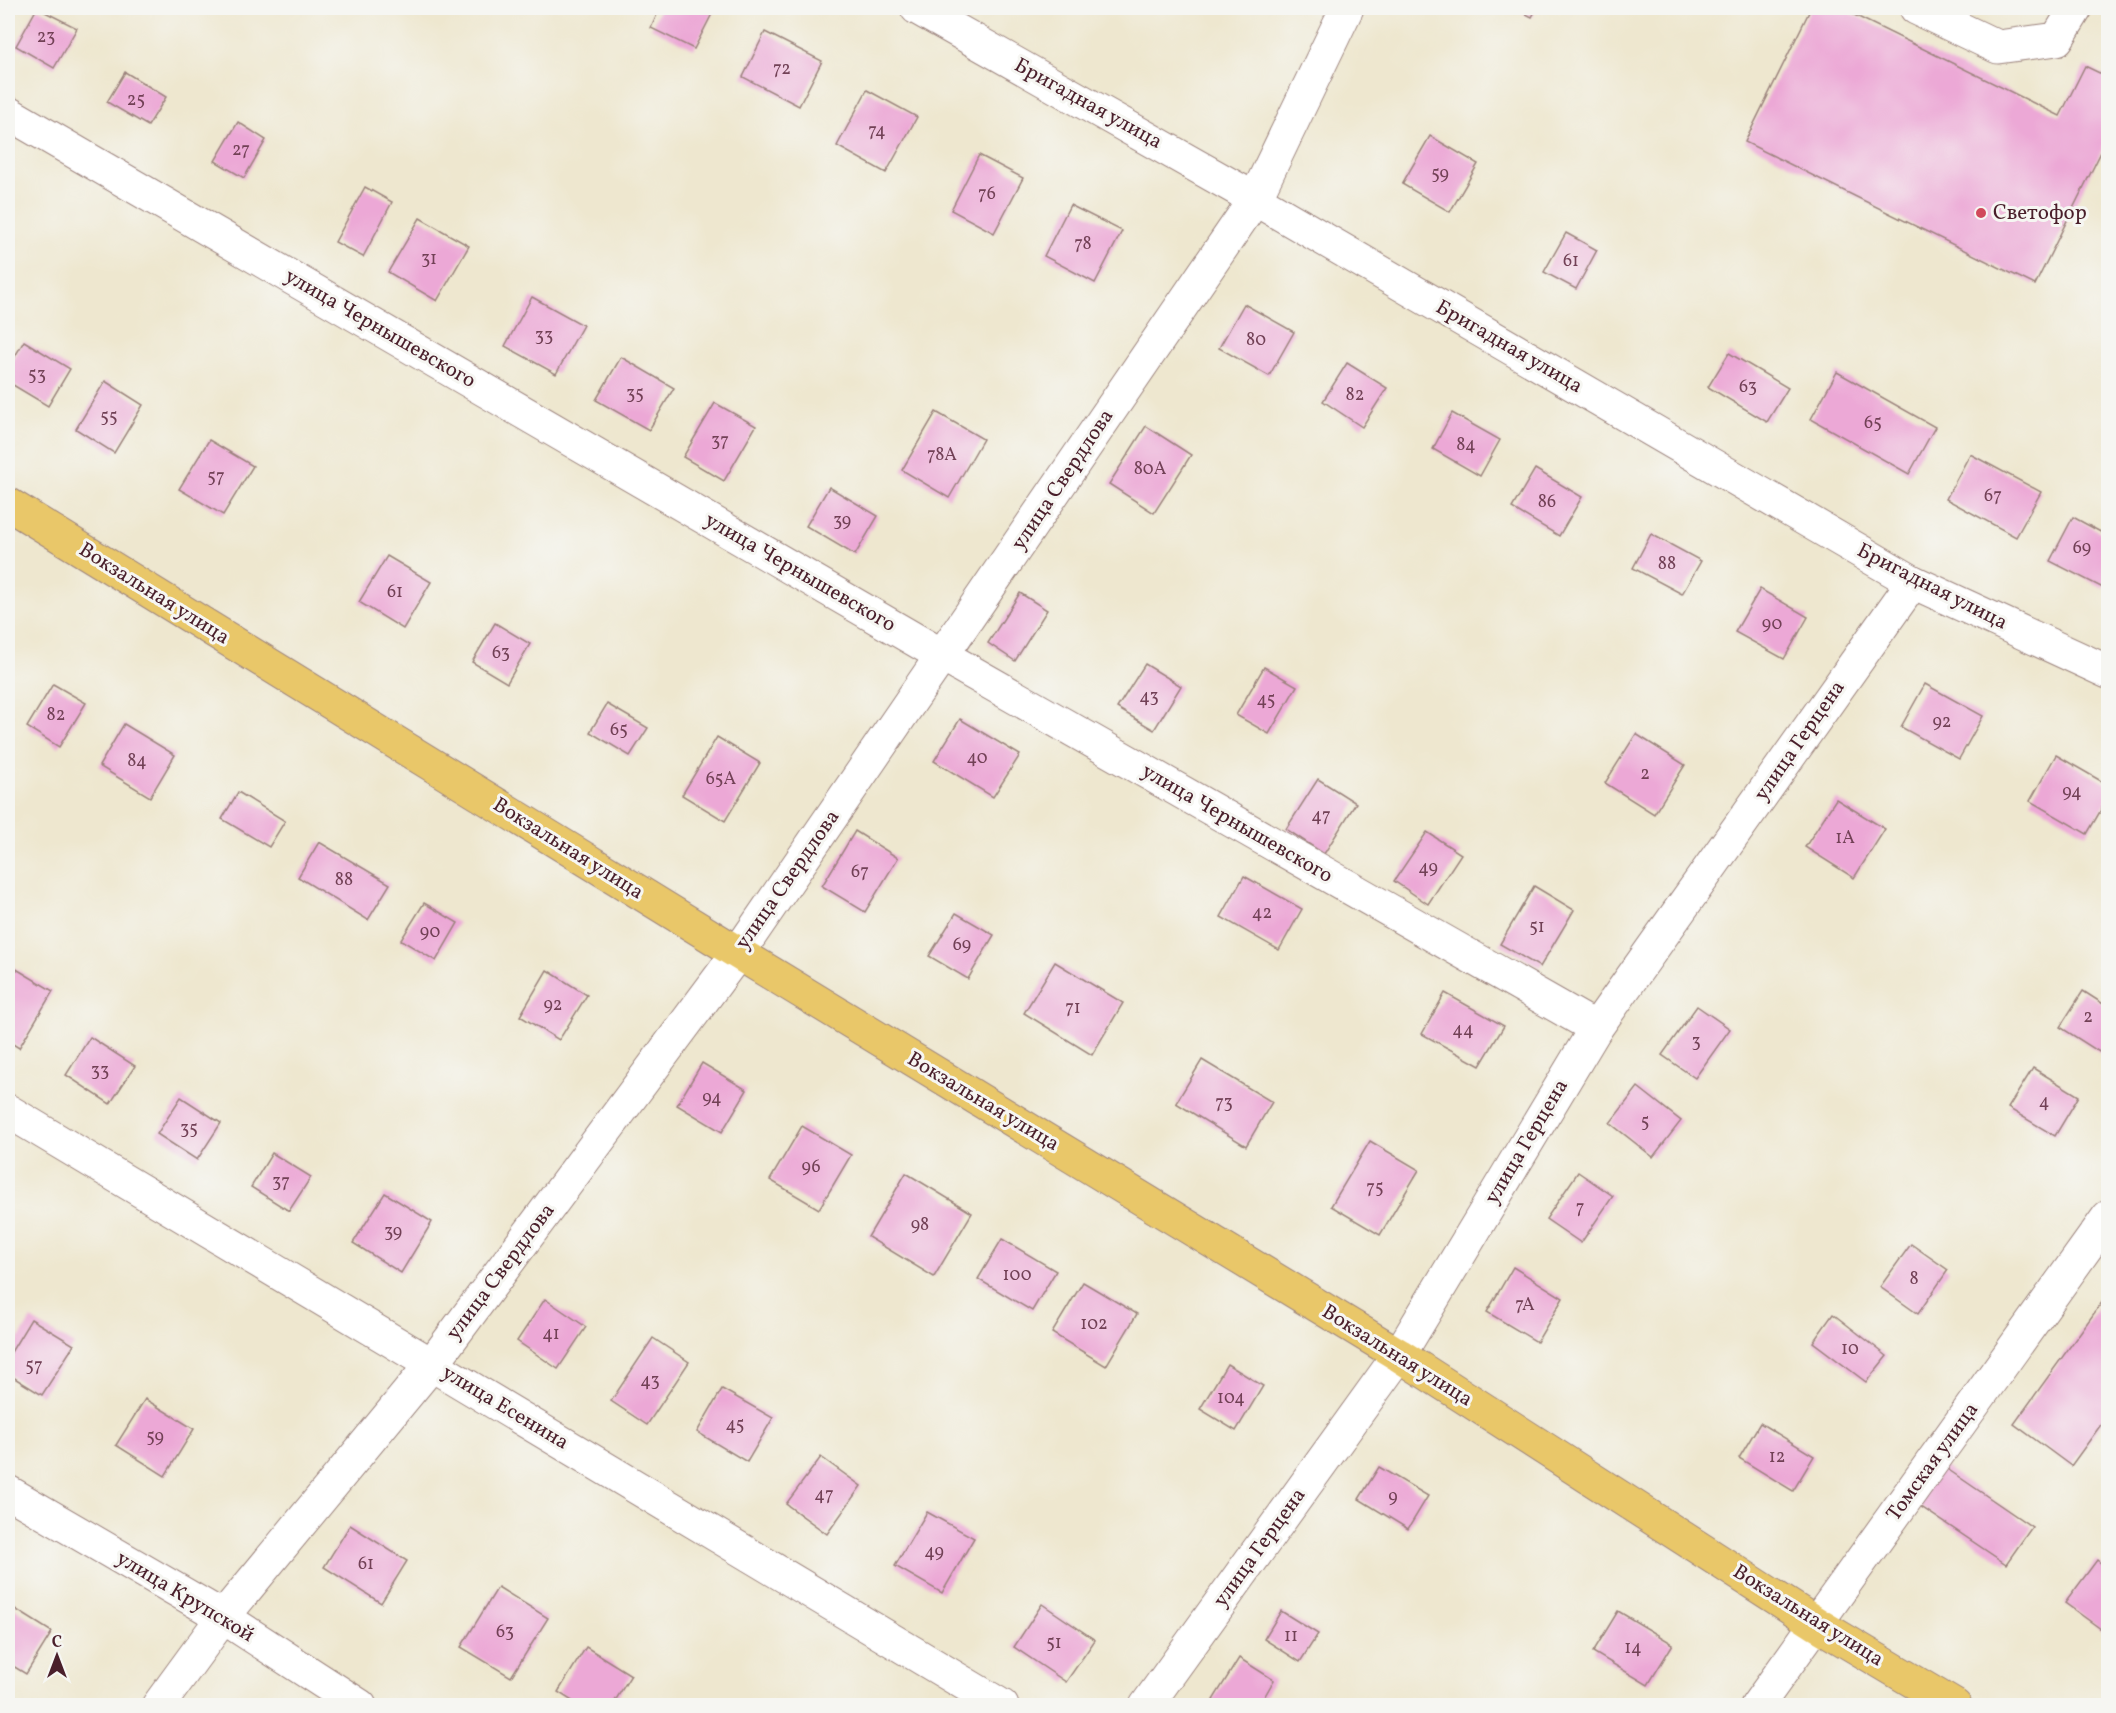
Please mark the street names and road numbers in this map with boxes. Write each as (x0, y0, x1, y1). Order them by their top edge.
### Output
street label: Бригадная улица (1009, 51, 1167, 157)
street label: улица Чернышевского (279, 262, 481, 396)
street label: Бригадная улица (1430, 293, 1588, 401)
street label: улица Свердлова (1005, 404, 1121, 556)
street label: улица Чернышевского (699, 506, 901, 640)
street label: Вокзальная улица (73, 536, 235, 652)
street label: Бригадная улица (1852, 537, 2012, 637)
street label: улица Герцена (1748, 675, 1852, 807)
street label: улица Чернышевского (1136, 757, 1338, 891)
street label: Вокзальная улица (487, 791, 649, 907)
street label: улица Свердлова (729, 804, 847, 956)
street label: Вокзальная улица (901, 1045, 1065, 1159)
street label: улица Герцена (1478, 1074, 1576, 1210)
street label: улица Свердлова (440, 1198, 562, 1346)
street label: Вокзальная улица (1316, 1298, 1478, 1414)
street label: улица Есенина (436, 1359, 574, 1457)
street label: Томская улица (1880, 1397, 1986, 1527)
street label: улица Герцена (1207, 1482, 1313, 1614)
street label: улица Крупской (110, 1544, 260, 1650)
street label: Вокзальная улица (1727, 1558, 1889, 1674)

